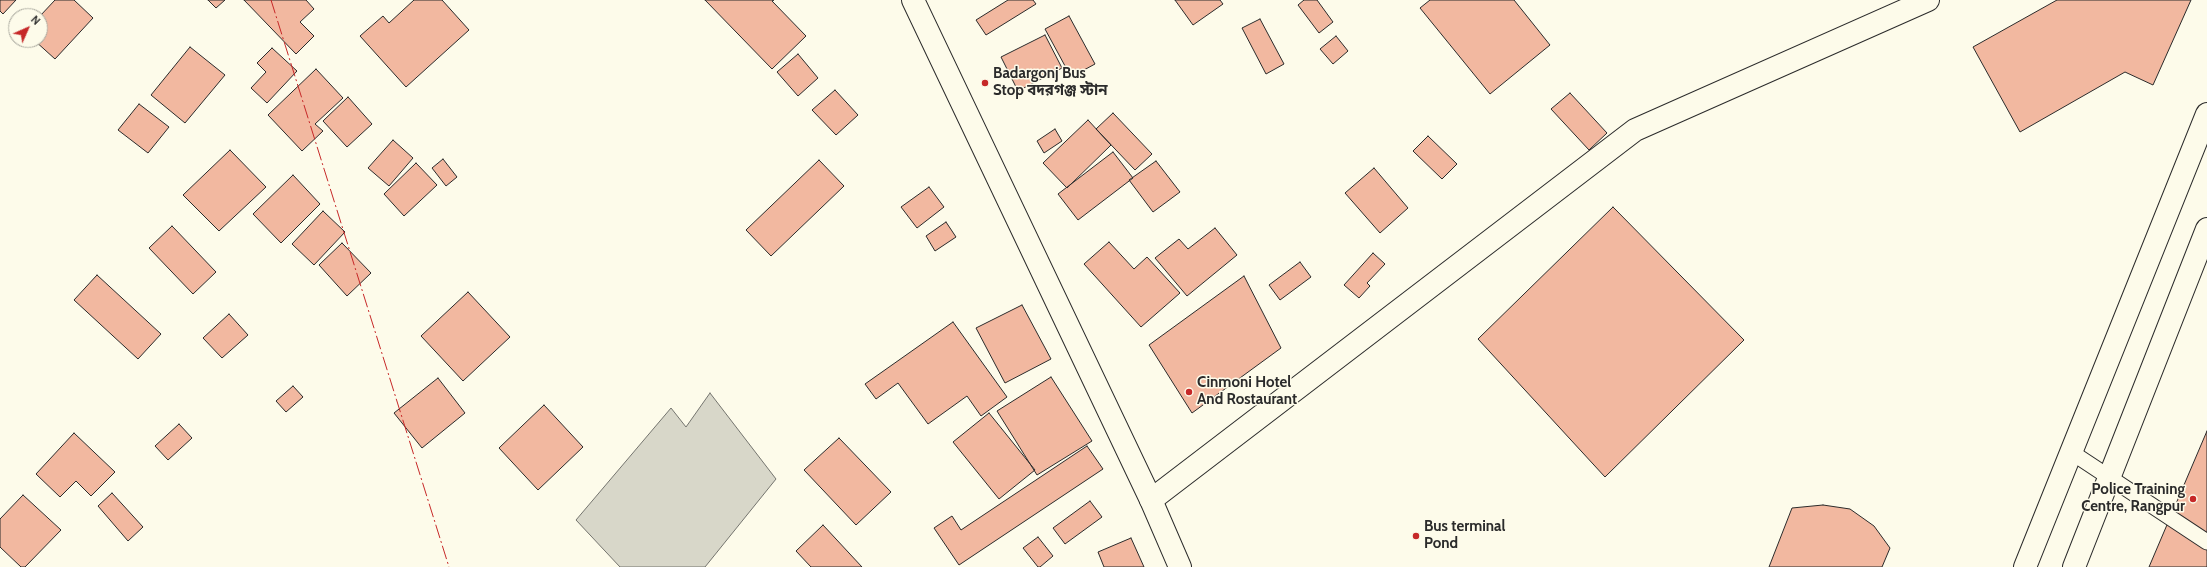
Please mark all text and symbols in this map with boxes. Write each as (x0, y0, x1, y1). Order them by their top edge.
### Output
north arrow (8, 8, 48, 48)
text: N (28, 13, 43, 28)
place label: Badargonj Bus Stop বদরগঞ্জ স্টান (993, 65, 1107, 100)
marker: Badargonj Bus Stop বদরগঞ্জ স্টান (980, 78, 990, 88)
place label: Cinmoni Hotel And Rostaurant (1197, 374, 1297, 409)
marker: Cinmoni Hotel And Rostaurant (1184, 387, 1194, 397)
place label: Police Training Centre, Rangpur (2081, 481, 2185, 516)
marker: Police Training Centre, Rangpur (2188, 494, 2198, 504)
place label: Bus terminal Pond (1424, 518, 1505, 553)
marker: Bus terminal Pond (1411, 531, 1421, 541)

